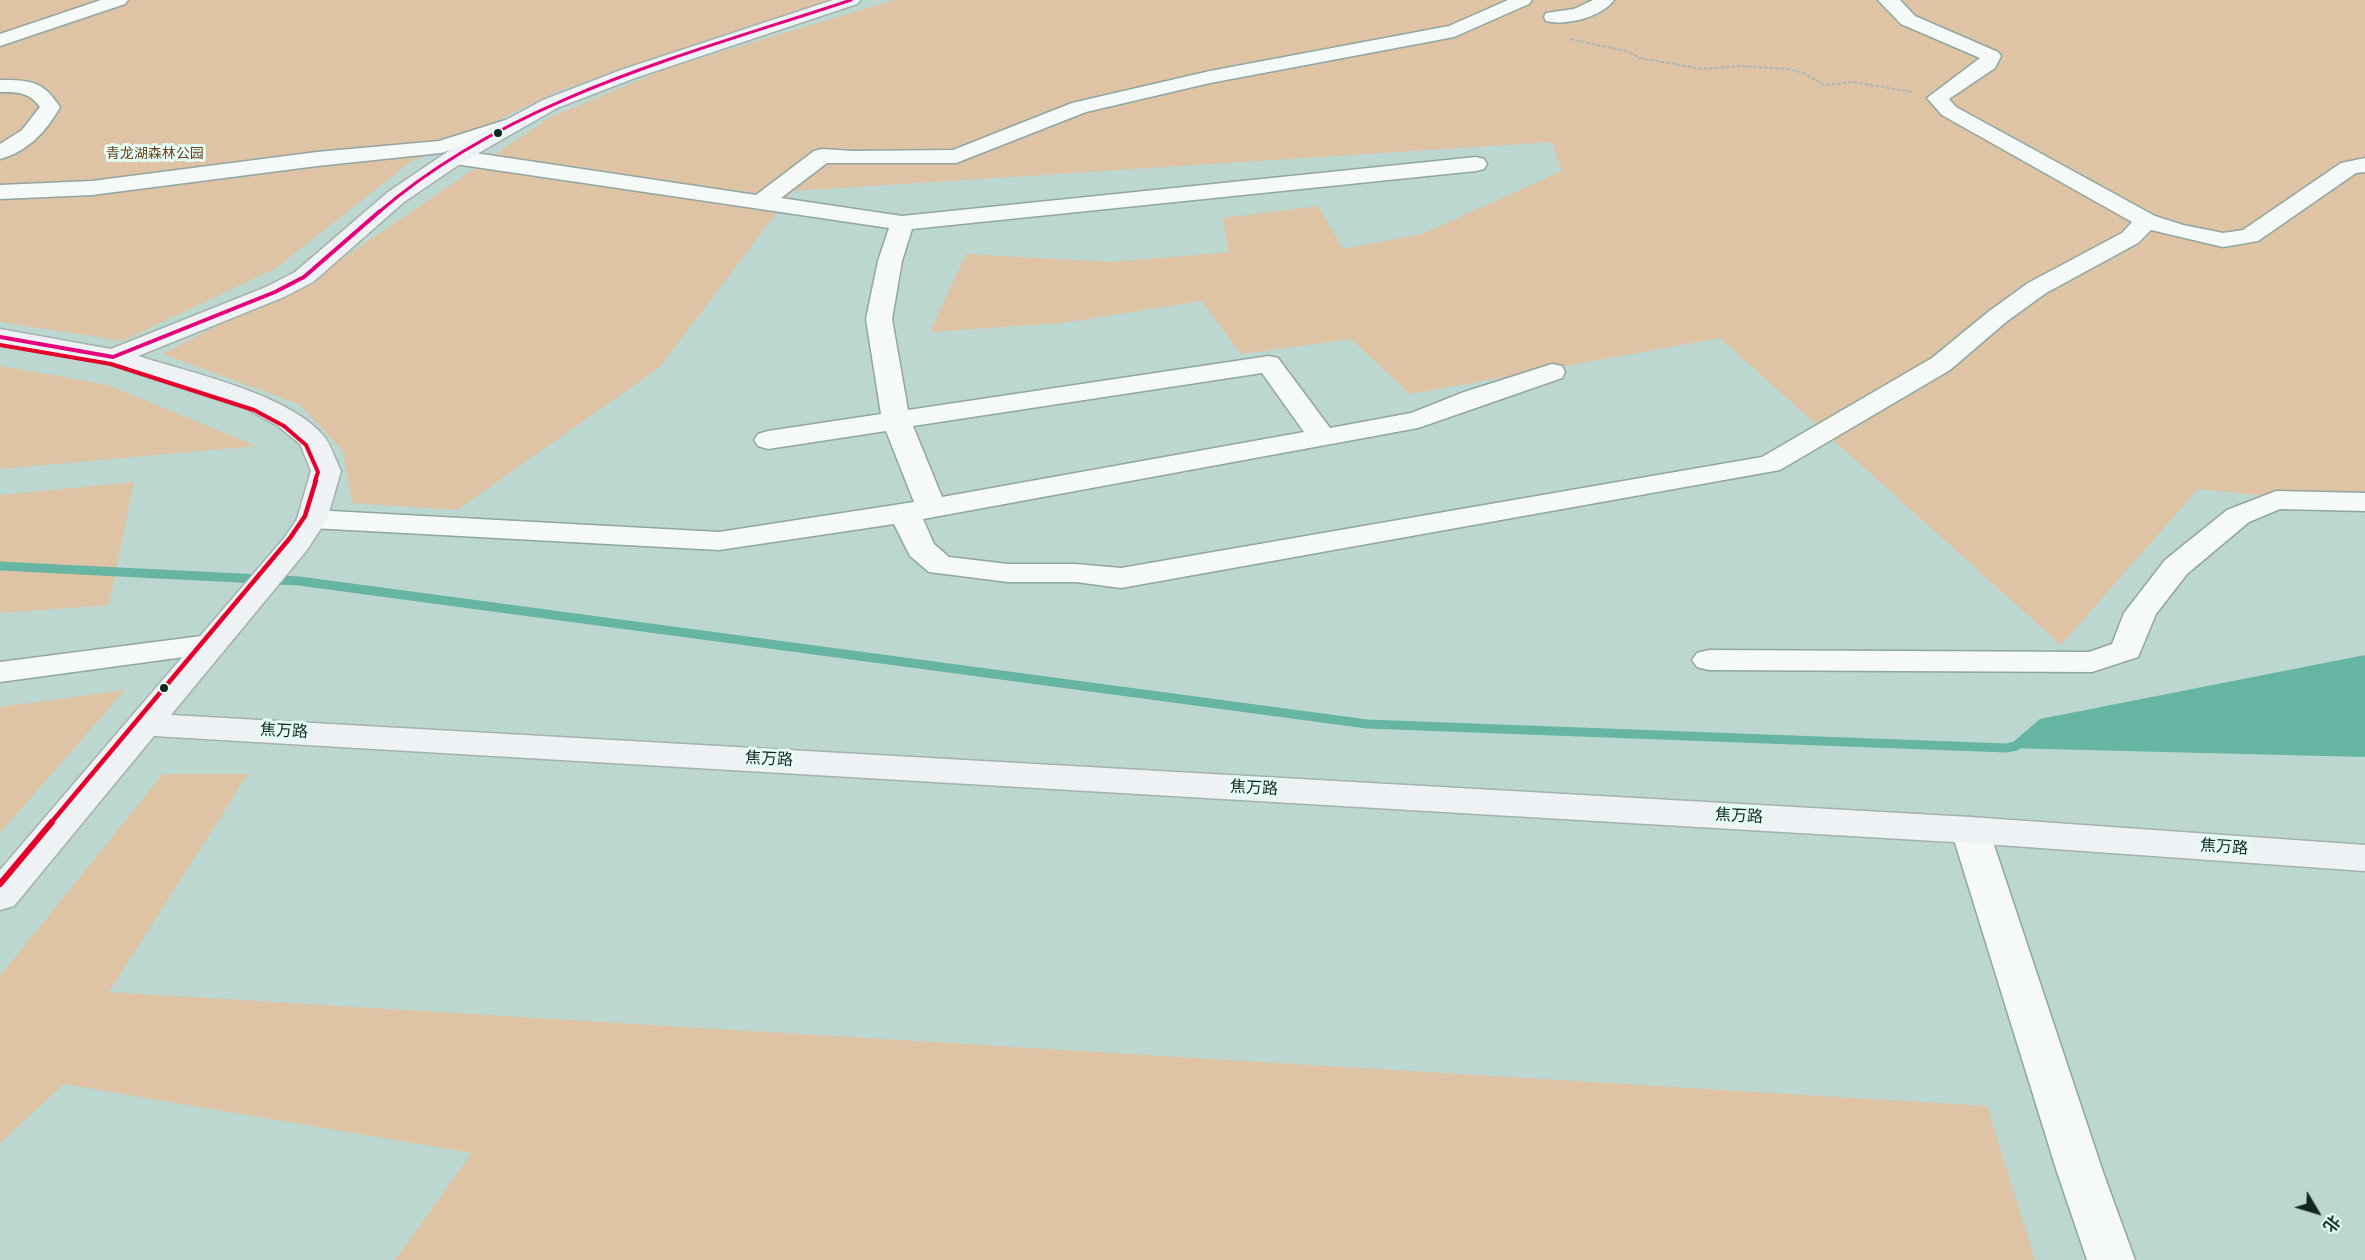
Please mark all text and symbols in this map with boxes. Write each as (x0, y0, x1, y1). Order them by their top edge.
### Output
unlabelled marker (492, 127, 504, 139)
park label: 青龙湖森林公园 (106, 147, 204, 163)
unlabelled marker (158, 682, 170, 694)
street label: 焦万路 (260, 721, 308, 743)
street label: 焦万路 (745, 749, 793, 771)
street label: 焦万路 (1230, 778, 1278, 800)
street label: 焦万路 (1715, 806, 1763, 828)
street label: 焦万路 (2199, 837, 2249, 859)
north arrow (2287, 1182, 2347, 1242)
text: 北 (2318, 1210, 2345, 1236)

